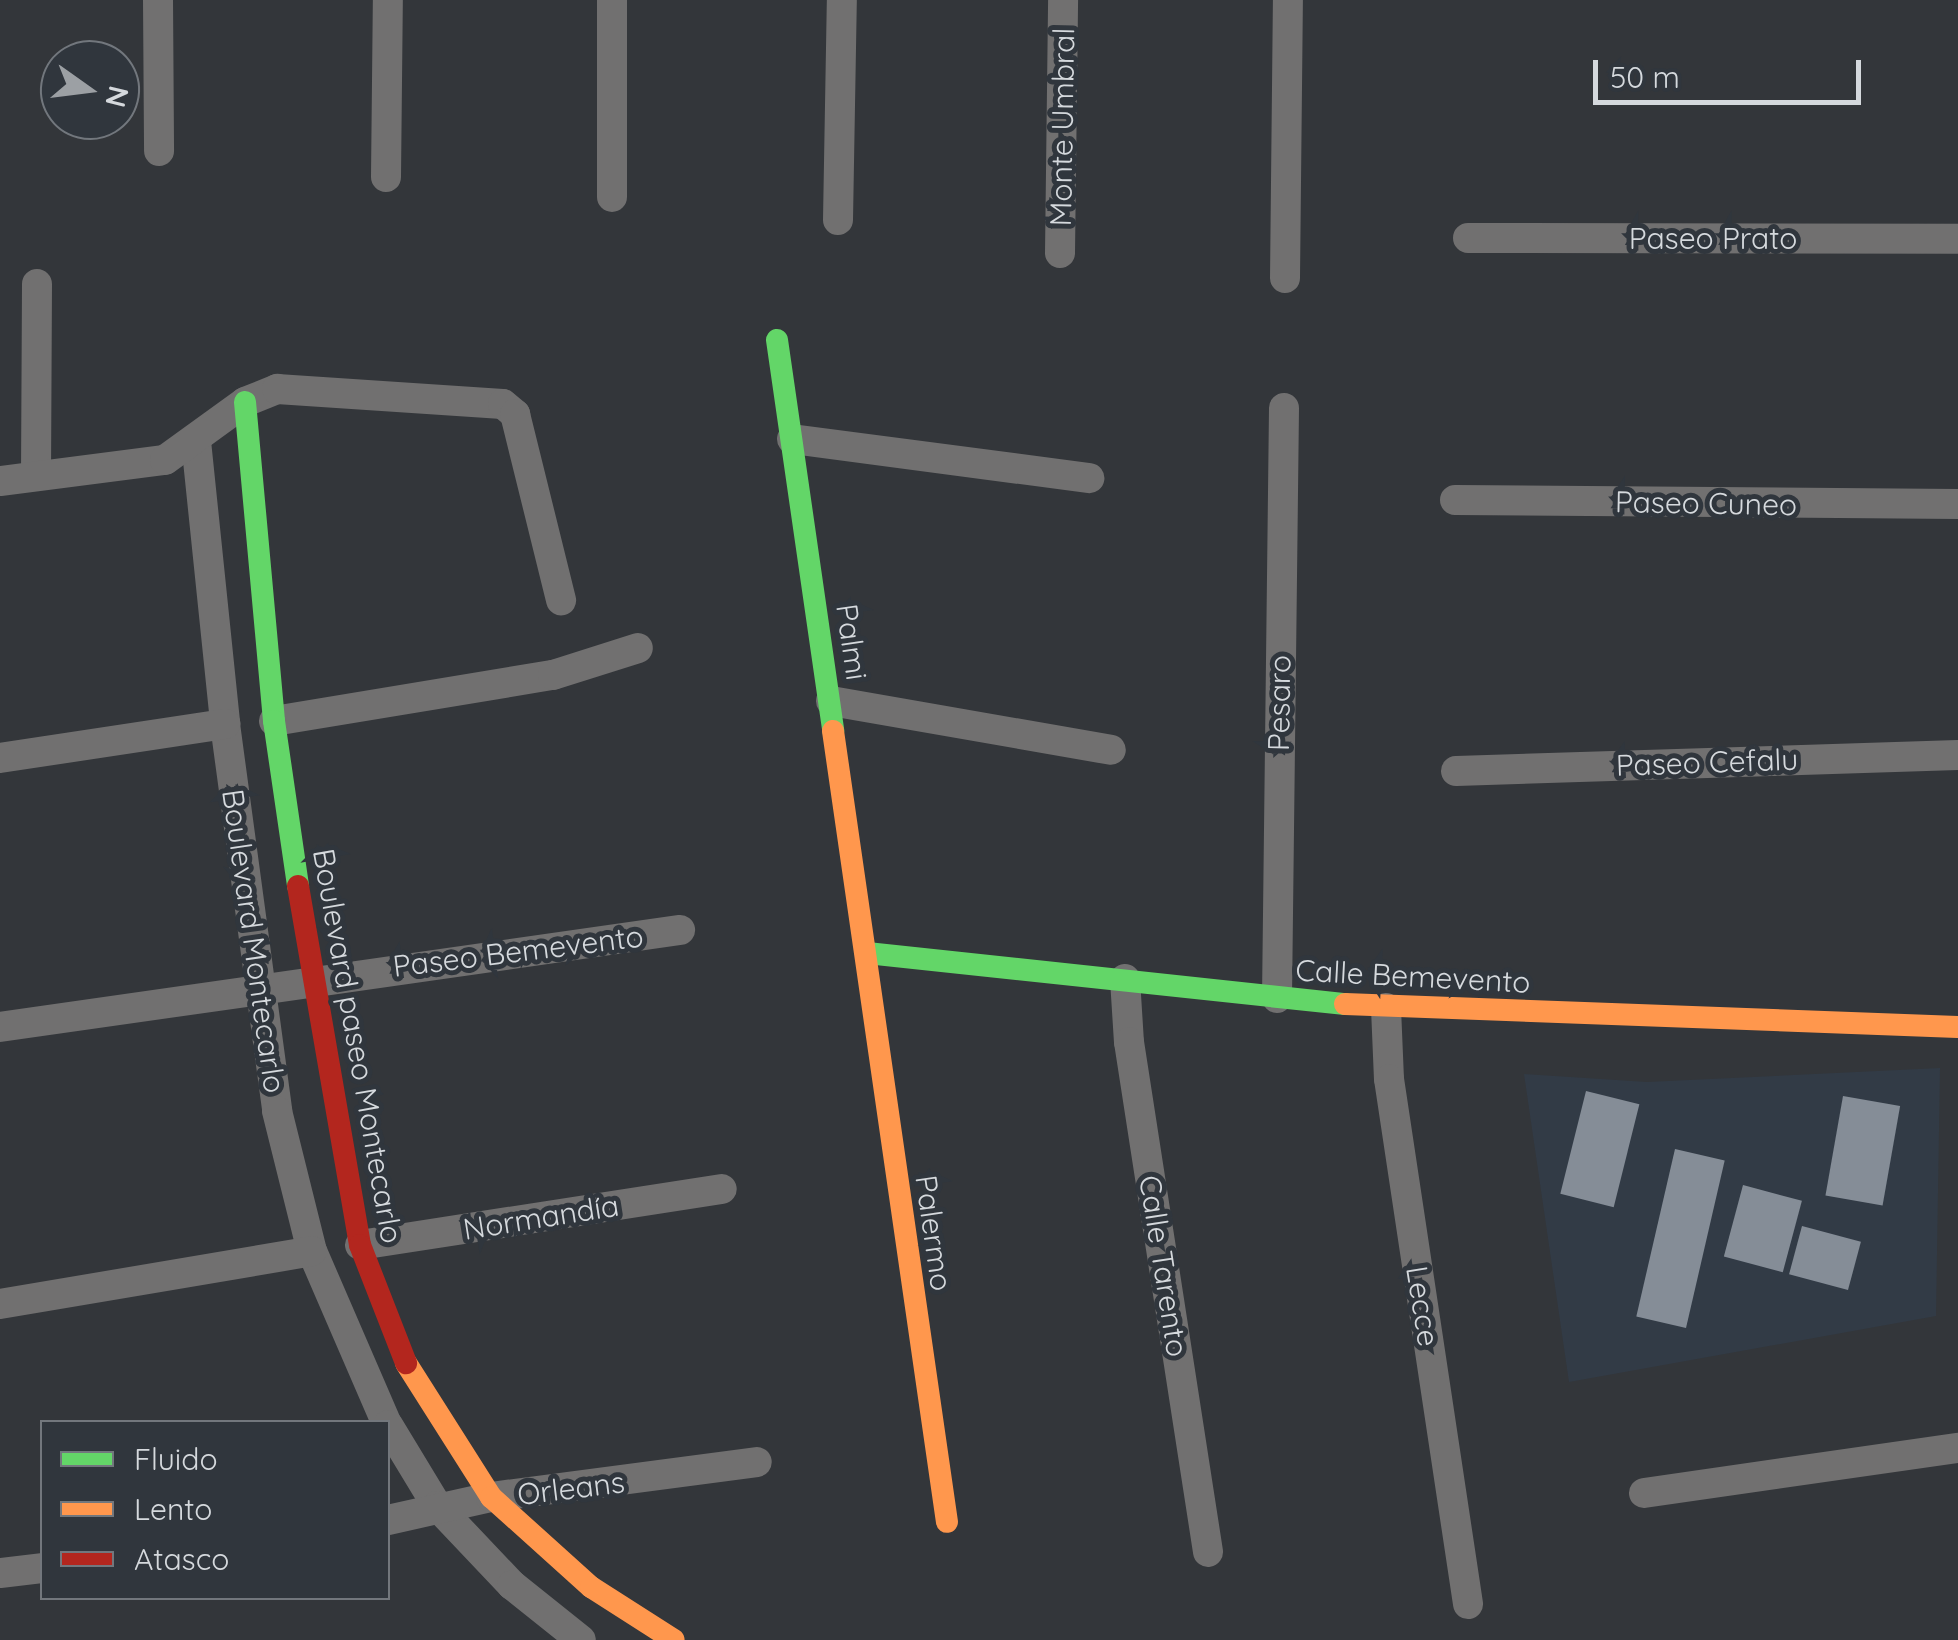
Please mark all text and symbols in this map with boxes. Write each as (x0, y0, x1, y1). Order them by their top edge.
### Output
street label: Monte Umbral (1042, 27, 1082, 227)
north arrow (40, 40, 140, 140)
scale bar (1598, 40, 1866, 102)
text: 50 m (1610, 58, 1680, 96)
text: N (98, 83, 137, 111)
street label: Paseo Prato (1629, 220, 1797, 256)
street label: Paseo Cuneo (1615, 483, 1797, 523)
street label: Palmi (829, 602, 875, 682)
street label: Pesaro (1260, 655, 1298, 751)
street label: Paseo Cefalu (1615, 741, 1799, 783)
street label: Boulevard Montecarlo (215, 787, 293, 1095)
street label: Boulevard paseo Montecarlo (306, 846, 410, 1246)
street label: Paseo Bemevento (391, 918, 645, 984)
street label: Calle Bemevento (1295, 952, 1531, 1000)
street label: Palermo (908, 1173, 960, 1293)
street label: Calle Tarento (1132, 1173, 1196, 1359)
street label: Normandía (461, 1187, 621, 1247)
street label: Lecce (1399, 1263, 1447, 1349)
legend (40, 1420, 390, 1600)
text: Fluido (134, 1440, 218, 1478)
street label: Orleans (515, 1464, 627, 1512)
text: Lento (134, 1490, 212, 1528)
text: Atasco (134, 1540, 229, 1578)

